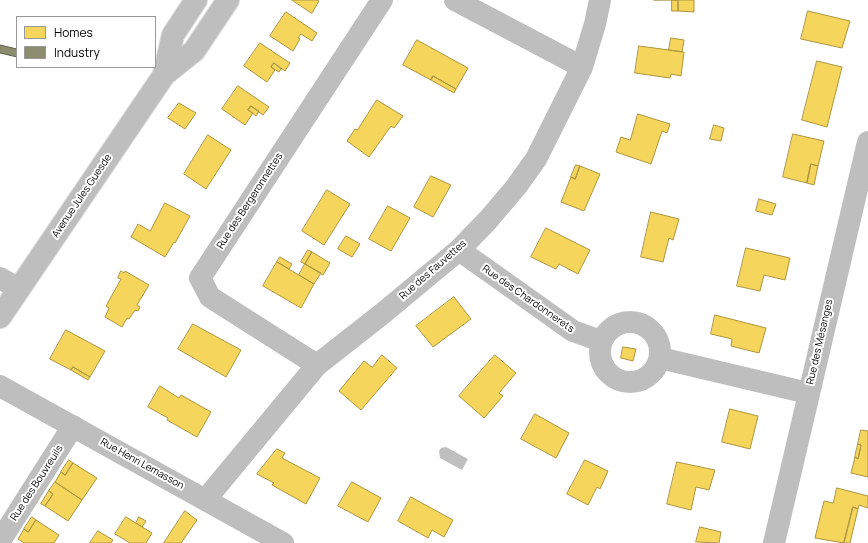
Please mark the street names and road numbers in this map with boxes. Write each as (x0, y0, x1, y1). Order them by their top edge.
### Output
street label: Rue des Bergeronnettes (215, 151, 285, 251)
street label: Avenue Jules Guesde (50, 152, 114, 240)
street label: Rue des Fauvettes (397, 238, 469, 302)
street label: Rue des Chardonnerets (480, 263, 576, 335)
street label: Rue des Mésanges (804, 298, 836, 386)
street label: Rue Henri Lemasson (98, 436, 186, 492)
street label: Rue des Bouvreuils (8, 443, 66, 523)

